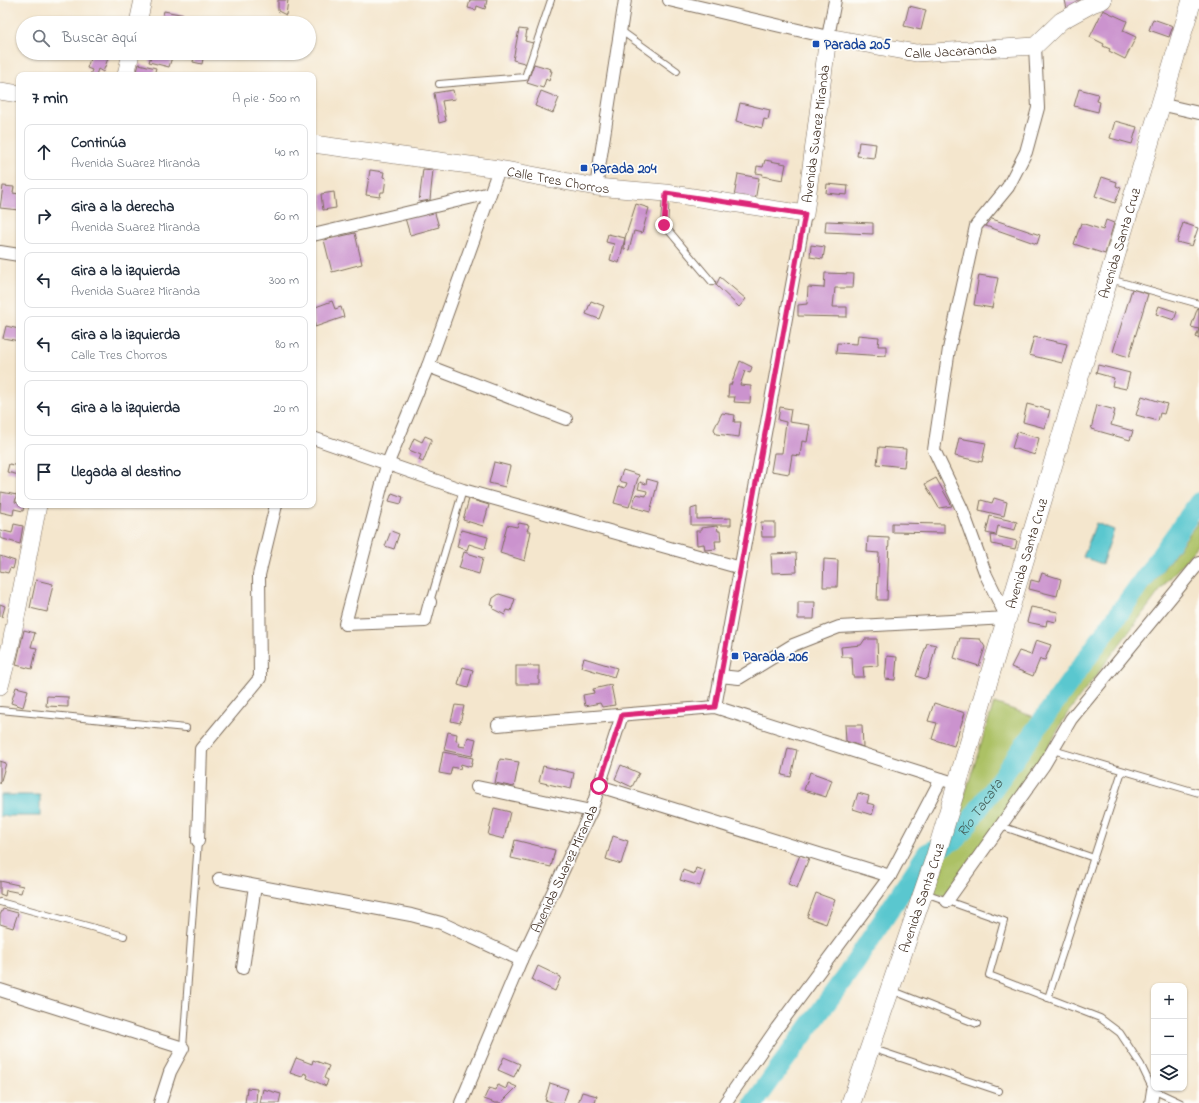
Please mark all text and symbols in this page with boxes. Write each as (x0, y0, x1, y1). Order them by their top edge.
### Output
search box (16, 16, 316, 60)
icon: search (30, 27, 52, 49)
text: Buscar aquí (62, 27, 137, 49)
place label: Parada 205 (824, 35, 891, 56)
marker: Parada 205 (811, 39, 821, 49)
street label: Calle Jacaranda (903, 39, 998, 65)
street label: Avenida Suarez Miranda (798, 64, 836, 204)
text: 7 min (32, 86, 68, 111)
text: A pie · 500 m (232, 89, 300, 108)
text: Continúa (71, 132, 126, 154)
icon: ahead (33, 141, 55, 163)
text: 40 m (275, 143, 299, 162)
text: Avenida Suarez Miranda (71, 154, 200, 173)
place label: Parada 204 (592, 159, 657, 180)
street label: Calle Tres Chorros (505, 162, 610, 200)
marker: Parada 204 (579, 163, 589, 173)
street label: Avenida Santa Cruz (1094, 186, 1147, 301)
text: Gira a la derecha (71, 196, 174, 218)
icon: right (33, 205, 55, 227)
text: 60 m (274, 207, 299, 226)
route end (655, 216, 673, 234)
text: Avenida Suarez Miranda (71, 218, 200, 237)
text: Gira a la izquierda (71, 260, 180, 282)
icon: left (33, 269, 55, 291)
text: 300 m (269, 271, 299, 290)
text: Avenida Suarez Miranda (71, 282, 200, 301)
text: Gira a la izquierda (71, 324, 180, 346)
icon: left (33, 333, 55, 355)
text: 80 m (275, 335, 299, 354)
text: Calle Tres Chorros (71, 346, 167, 365)
icon: left (33, 397, 55, 419)
text: Gira a la izquierda (71, 397, 180, 419)
text: 20 m (274, 399, 299, 418)
icon: arrive (33, 461, 55, 483)
text: Llegada al destino (71, 461, 181, 483)
street label: Avenida Santa Cruz (1001, 496, 1054, 612)
place label: Parada 206 (743, 647, 809, 668)
marker: Parada 206 (730, 651, 740, 661)
water label: Río Tacata (952, 774, 1010, 842)
route start (590, 777, 608, 795)
street label: Avenida Suarez Miranda (526, 803, 604, 937)
street label: Avenida Santa Cruz (894, 841, 951, 956)
map controls (1151, 983, 1187, 1091)
button: + (1151, 983, 1187, 1019)
button: − (1151, 1019, 1187, 1055)
button: layers (1151, 1055, 1187, 1091)

